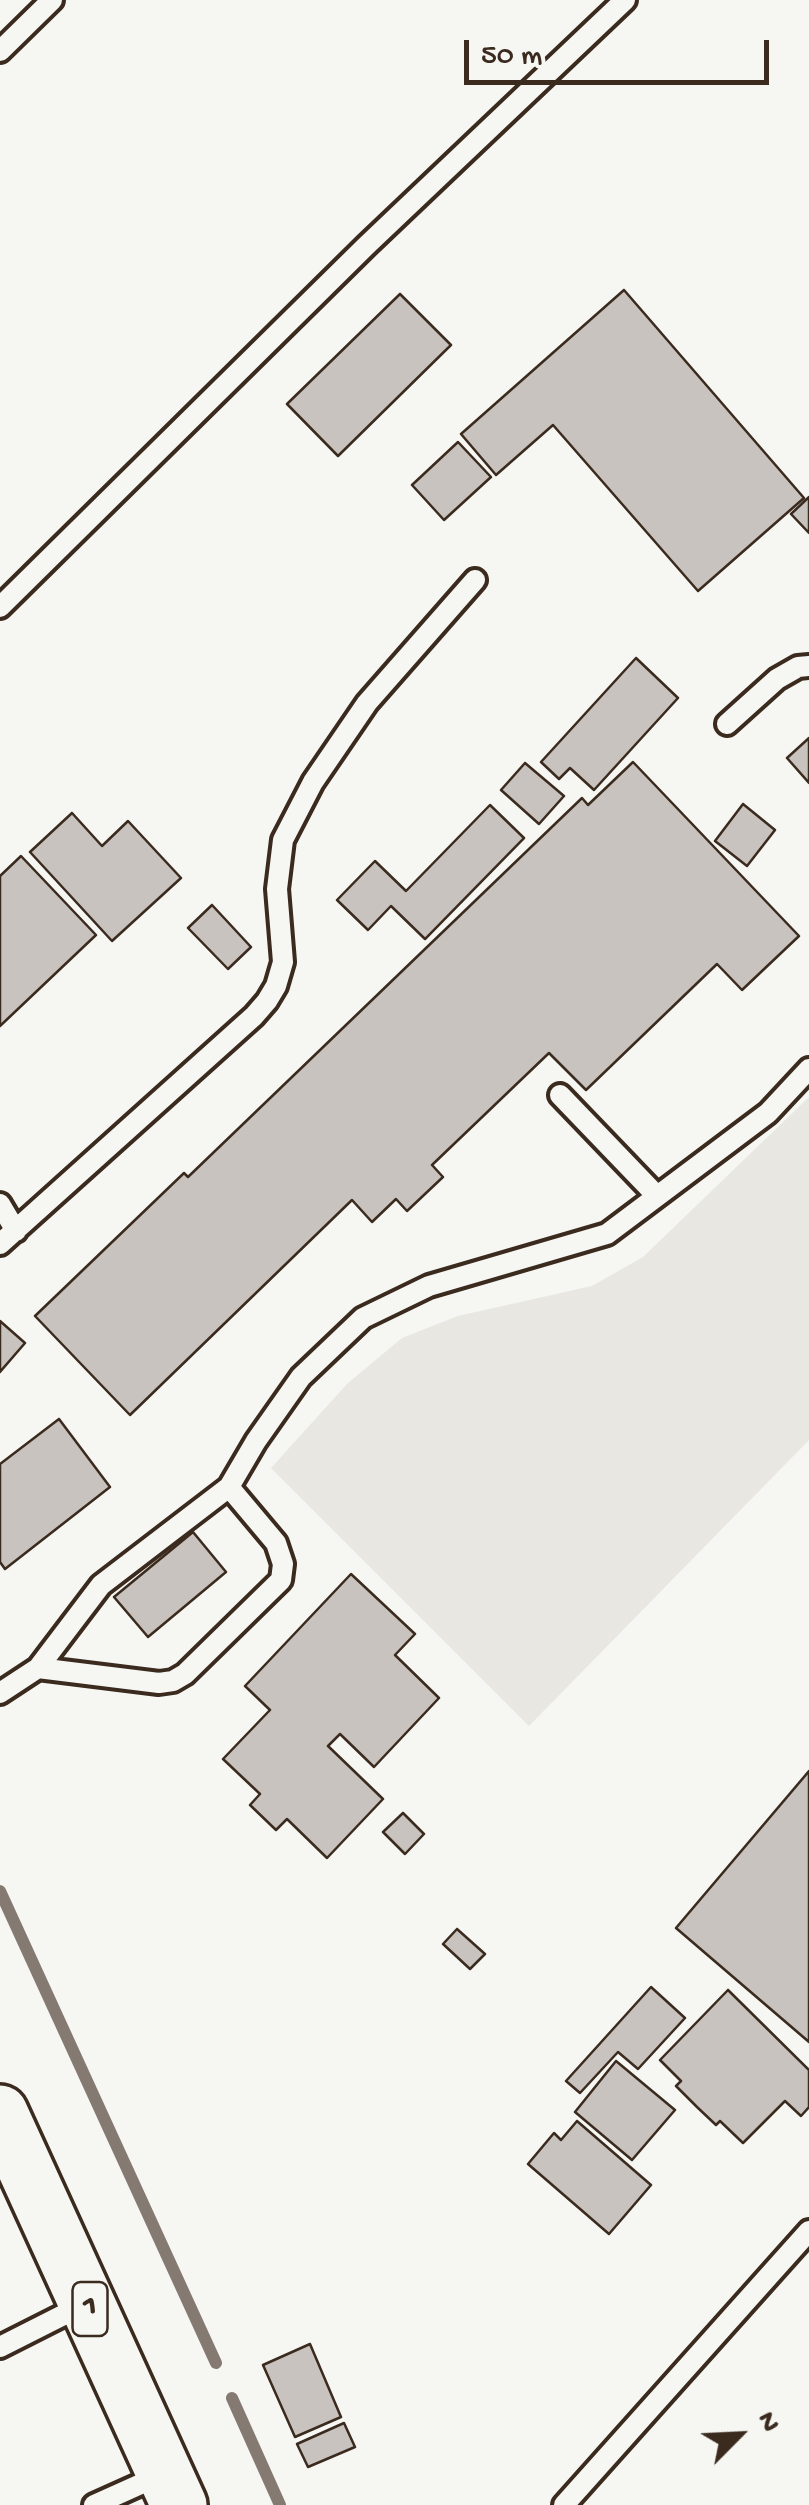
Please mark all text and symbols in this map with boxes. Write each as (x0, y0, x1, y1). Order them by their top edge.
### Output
scale bar (469, 20, 774, 82)
text: 50 m (481, 40, 542, 75)
road number: 1 (72, 2282, 108, 2336)
north arrow (689, 2385, 789, 2485)
text: N (748, 2408, 786, 2438)

